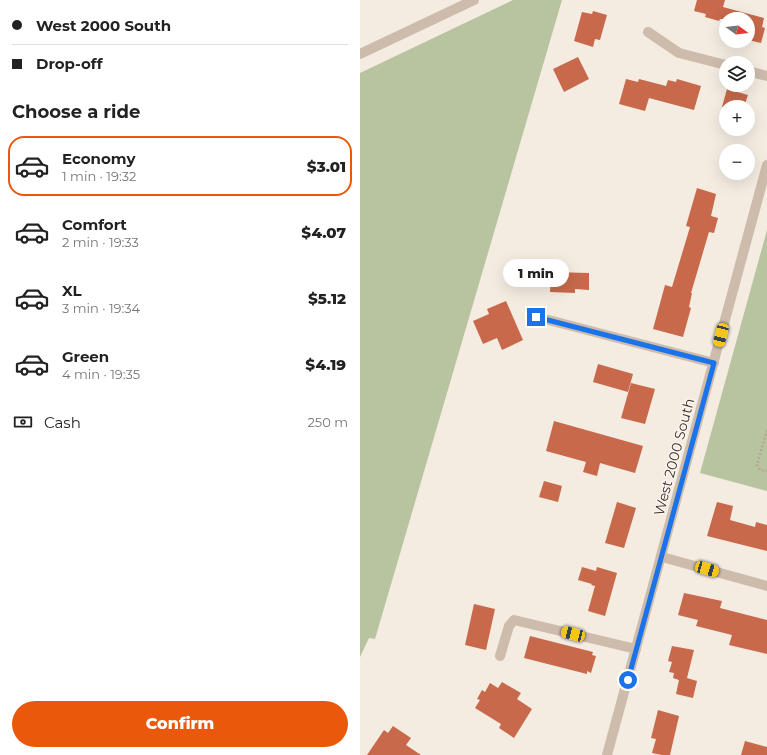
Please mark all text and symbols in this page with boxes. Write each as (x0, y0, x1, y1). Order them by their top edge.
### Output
north arrow (719, 12, 755, 48)
map controls (719, 12, 755, 180)
text: West 2000 South (36, 16, 171, 35)
text: Drop-off (36, 54, 103, 73)
button: layers (719, 56, 755, 92)
button: + (719, 100, 755, 136)
text: Choose a ride (12, 101, 140, 123)
button: − (719, 144, 755, 180)
icon: car (14, 148, 50, 184)
text: Economy (62, 149, 135, 168)
text: $3.01 (307, 157, 346, 176)
text: 1 min · 19:32 (62, 168, 136, 184)
icon: car (14, 214, 50, 250)
text: Comfort (62, 215, 127, 234)
text: $4.07 (302, 223, 346, 242)
text: 2 min · 19:33 (62, 234, 139, 250)
callout: 1 min (503, 259, 569, 287)
text: 1 min (518, 265, 554, 281)
icon: car (14, 280, 50, 316)
text: XL (62, 281, 81, 300)
text: $5.12 (308, 289, 346, 308)
text: 3 min · 19:34 (62, 300, 140, 316)
route end (527, 308, 545, 326)
car (712, 322, 730, 348)
icon: car (14, 346, 50, 382)
text: Green (62, 347, 109, 366)
text: $4.19 (306, 355, 346, 374)
text: 4 min · 19:35 (62, 366, 140, 382)
street label: West 2000 South (650, 396, 698, 518)
icon: cash (12, 411, 34, 433)
text: Cash (44, 413, 81, 432)
text: 250 m (307, 414, 348, 430)
car (694, 560, 720, 578)
car (560, 625, 586, 643)
route start (619, 671, 637, 689)
button: Confirm (12, 701, 348, 747)

